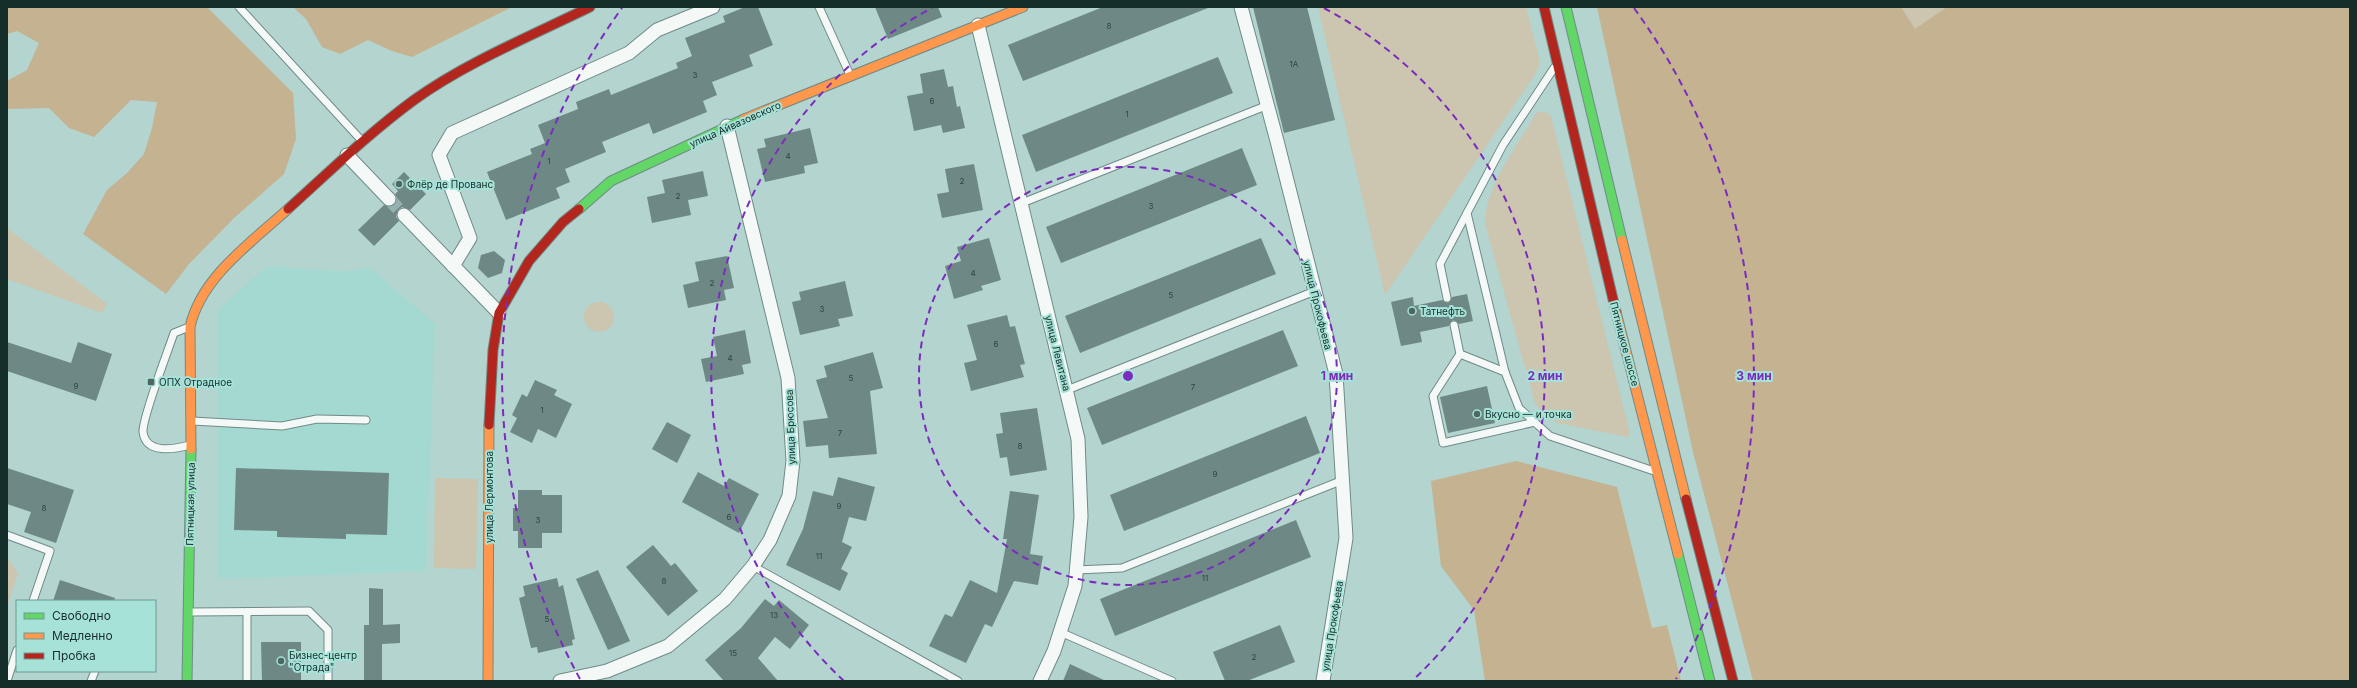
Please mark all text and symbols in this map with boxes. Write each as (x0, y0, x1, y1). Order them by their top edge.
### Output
house number: 8 (1107, 21, 1112, 31)
house number: 1A (1290, 59, 1299, 69)
house number: 3 (693, 70, 698, 80)
house number: 6 (930, 96, 935, 106)
street label: улица Айвазовского (687, 98, 783, 150)
house number: 1 (1125, 109, 1129, 119)
house number: 4 (785, 151, 791, 161)
house number: 1 (547, 156, 551, 166)
house number: 2 (960, 176, 965, 186)
place label: Флёр де Прованс (407, 178, 493, 190)
marker: Флёр де Прованс (394, 179, 404, 189)
house number: 2 (676, 191, 681, 201)
house number: 3 (1149, 201, 1154, 211)
street label: улица Прокофьева (1301, 259, 1335, 351)
house number: 4 (970, 268, 976, 278)
house number: 2 (710, 278, 715, 288)
house number: 5 (1169, 290, 1174, 300)
street label: Пятницкое шоссе (1608, 300, 1642, 388)
house number: 3 (820, 304, 825, 314)
place label: Татнефть (1420, 305, 1466, 317)
marker: Татнефть (1407, 306, 1417, 316)
street label: улица Левитана (1043, 314, 1073, 392)
house number: 6 (994, 339, 999, 349)
house number: 4 (727, 353, 733, 363)
text: 1 мин (1321, 368, 1353, 383)
text: 2 мин (1527, 368, 1563, 383)
text: 3 мин (1736, 368, 1772, 383)
centre of rings (1121, 369, 1135, 383)
house number: 5 (849, 373, 854, 383)
place label: ОПХ Отрадное (159, 376, 232, 388)
marker: ОПХ Отрадное (146, 377, 156, 387)
house number: 9 (74, 381, 79, 391)
house number: 7 (1191, 382, 1196, 392)
street label: улица Брюсова (783, 389, 797, 465)
house number: 1 (540, 405, 544, 415)
place label: Вкусно — и точка (1485, 408, 1572, 420)
marker: Вкусно — и точка (1472, 409, 1482, 419)
house number: 7 (838, 428, 843, 438)
house number: 8 (1018, 441, 1023, 451)
street label: улица Лермонтова (483, 451, 495, 543)
street label: Пятницкая улица (183, 462, 197, 546)
house number: 9 (1213, 469, 1218, 479)
house number: 9 (837, 501, 842, 511)
house number: 8 (42, 503, 47, 513)
house number: 6 (727, 512, 732, 522)
house number: 3 (536, 515, 541, 525)
house number: 11 (816, 551, 822, 561)
house number: 11 (1202, 573, 1208, 583)
house number: 8 (662, 576, 667, 586)
street label: улица Прокофьева (1319, 580, 1345, 672)
legend (16, 600, 156, 672)
text: Свободно (52, 608, 111, 623)
house number: 13 (770, 610, 778, 620)
house number: 5 (545, 614, 550, 624)
text: Медленно (52, 628, 113, 643)
text: Пробка (52, 648, 96, 663)
house number: 15 (729, 648, 737, 658)
place label: Бизнес-центр "Отрада" (289, 649, 357, 673)
house number: 2 (1252, 652, 1257, 662)
marker: Бизнес-центр "Отрада" (276, 656, 286, 666)

